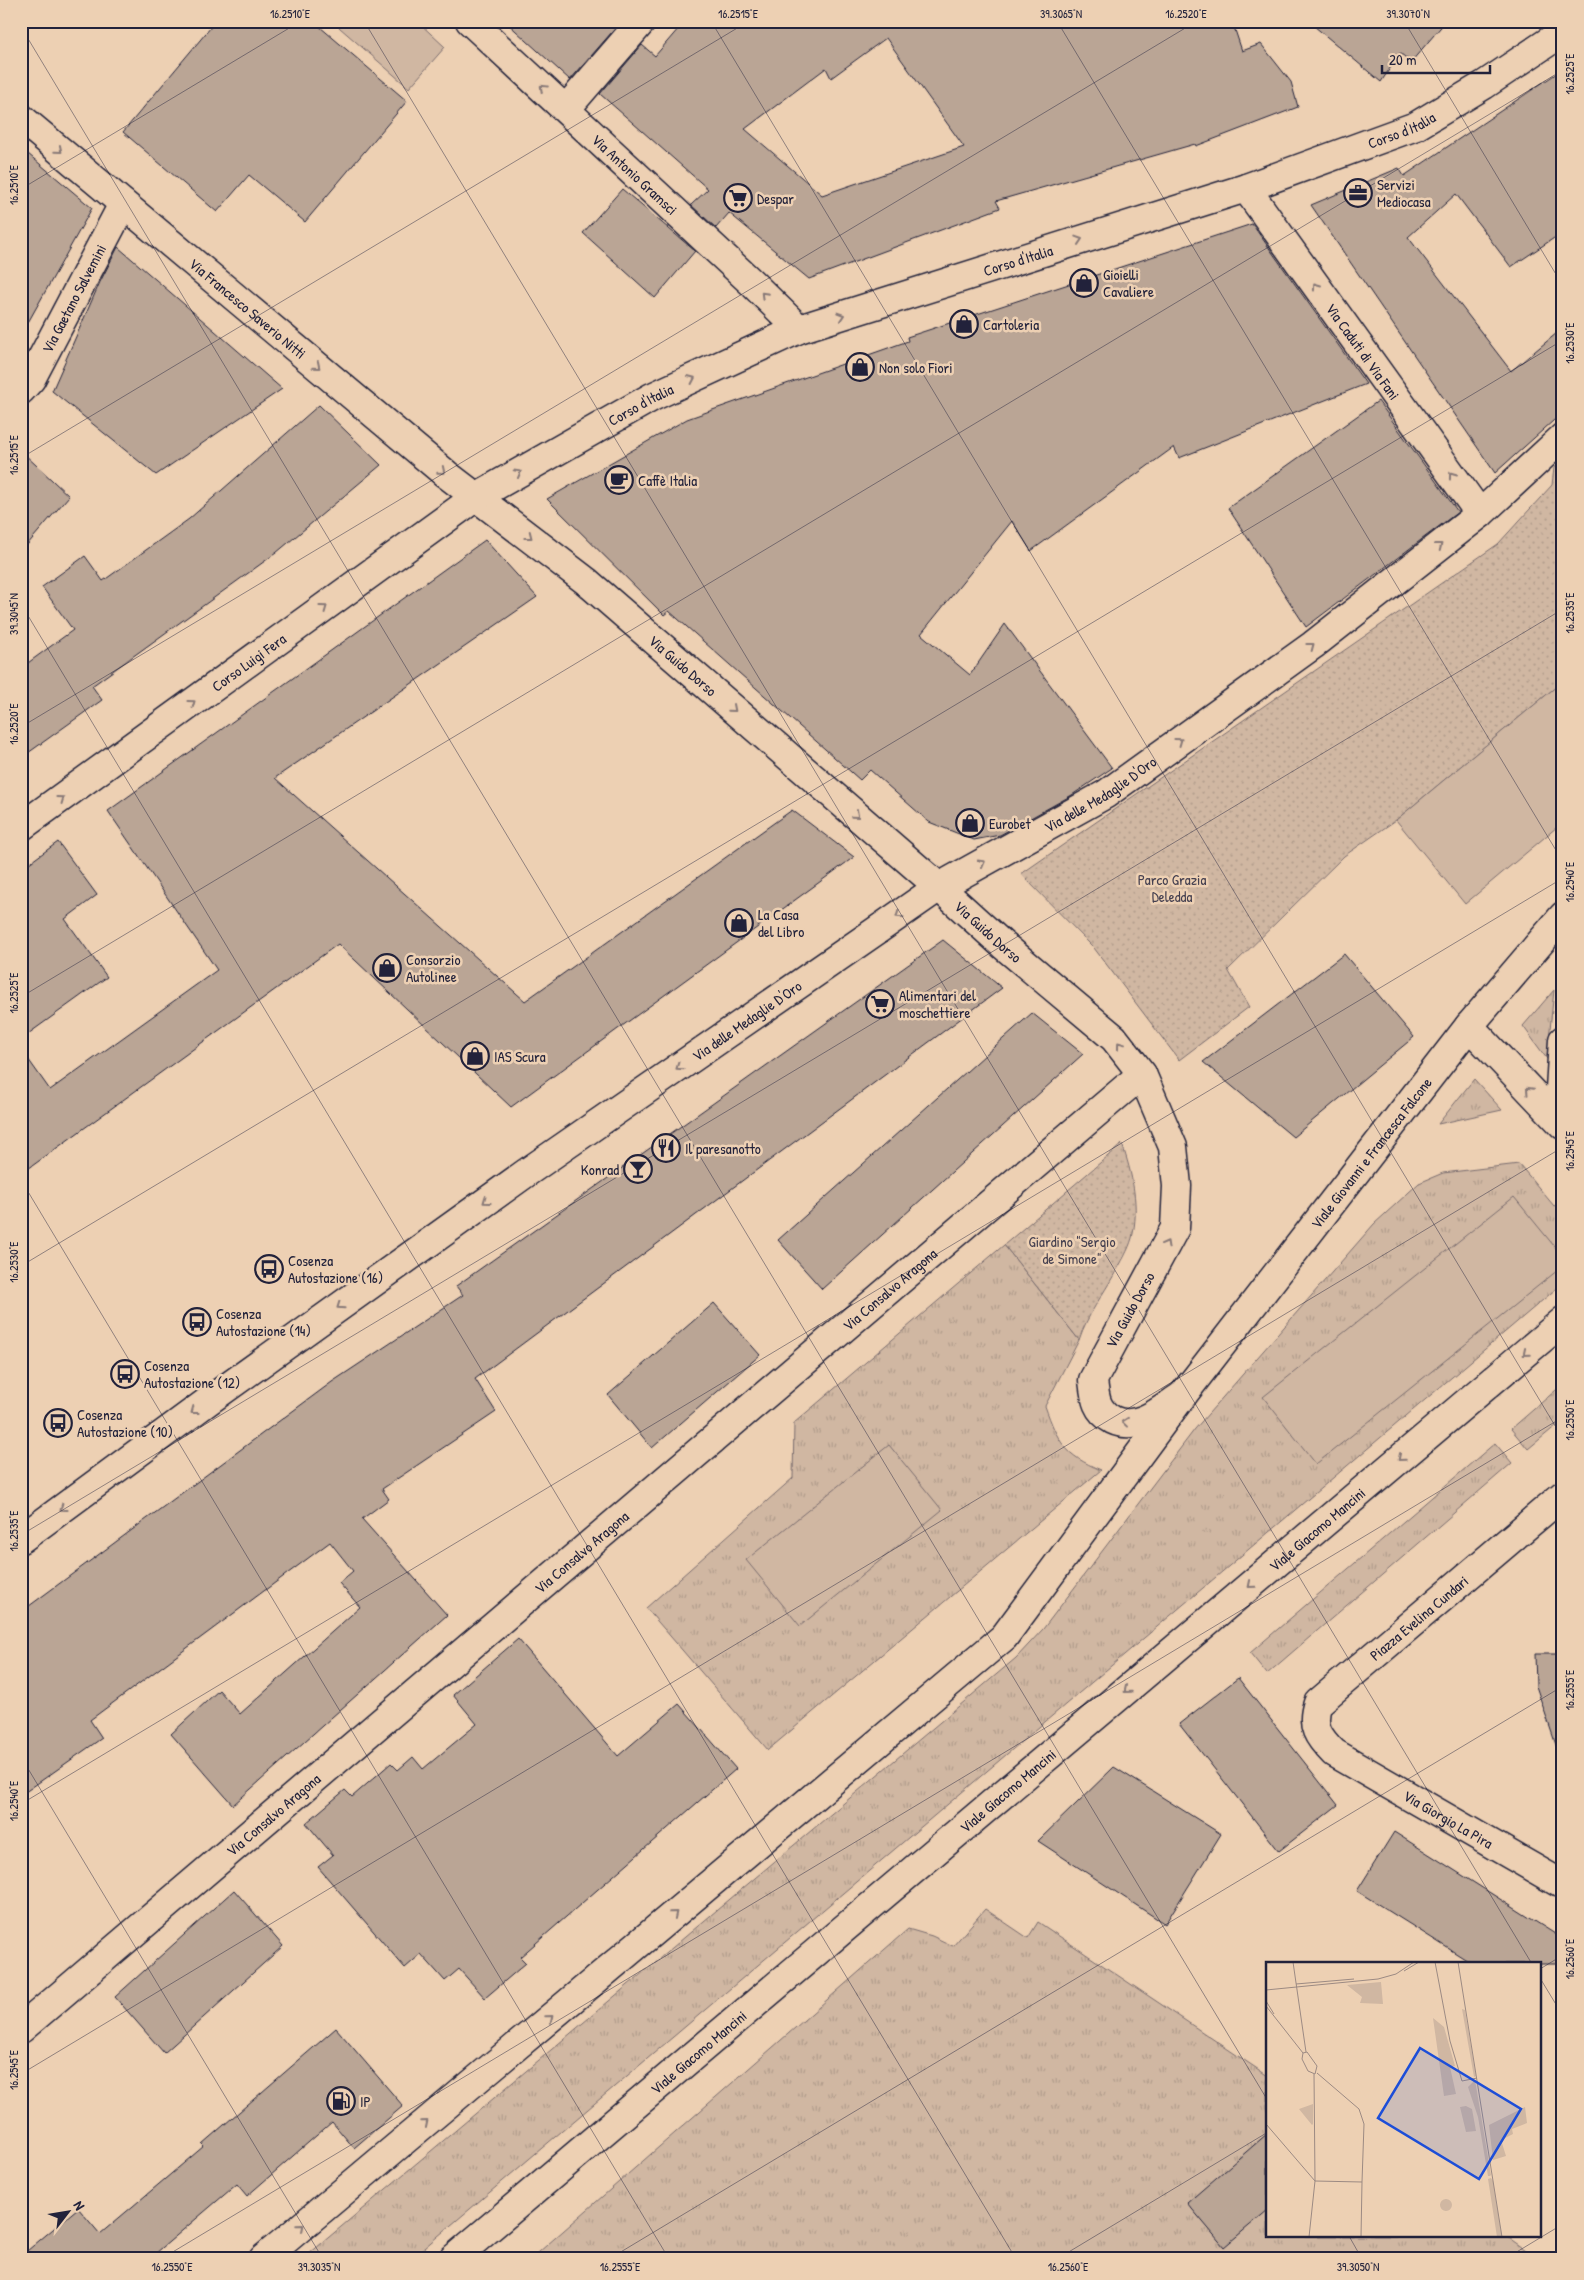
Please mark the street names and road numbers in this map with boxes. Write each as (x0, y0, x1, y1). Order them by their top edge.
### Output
street label: Corso d'Italia (1365, 106, 1439, 153)
street label: Via Antonio Gramsci (587, 129, 682, 219)
street label: Corso d'Italia (981, 239, 1055, 281)
street label: Via Gaetano Salvemini (36, 240, 111, 356)
street label: Via Francesco Saverio Nitti (185, 253, 311, 363)
street label: Via Caduti di Via Fani (1321, 299, 1405, 404)
street label: Corso d'Italia (604, 378, 677, 430)
street label: Corso Luigi Fera (207, 628, 290, 696)
street label: Via Guido Dorso (644, 630, 722, 701)
street label: Via delle Medaglie D'Oro (1040, 751, 1160, 837)
street label: Via Guido Dorso (950, 896, 1026, 967)
street label: Via delle Medaglie D'Oro (688, 975, 806, 1066)
street label: Viale Giovanni e Francesca Falcone (1305, 1073, 1436, 1233)
street label: Via Consalvo Aragona (838, 1243, 941, 1335)
street label: Via Guido Dorso (1101, 1268, 1159, 1352)
street label: Viale Giacomo Mancini (1264, 1482, 1370, 1576)
street label: Via Consalvo Aragona (530, 1505, 633, 1598)
street label: Piazza Evelina Cundari (1365, 1571, 1473, 1665)
street label: Viale Giacomo Mancini (955, 1744, 1060, 1837)
street label: Via Consalvo Aragona (221, 1768, 325, 1861)
street label: Via Giorgio La Pira (1400, 1785, 1497, 1853)
street label: Viale Giacomo Mancini (646, 2005, 751, 2099)

